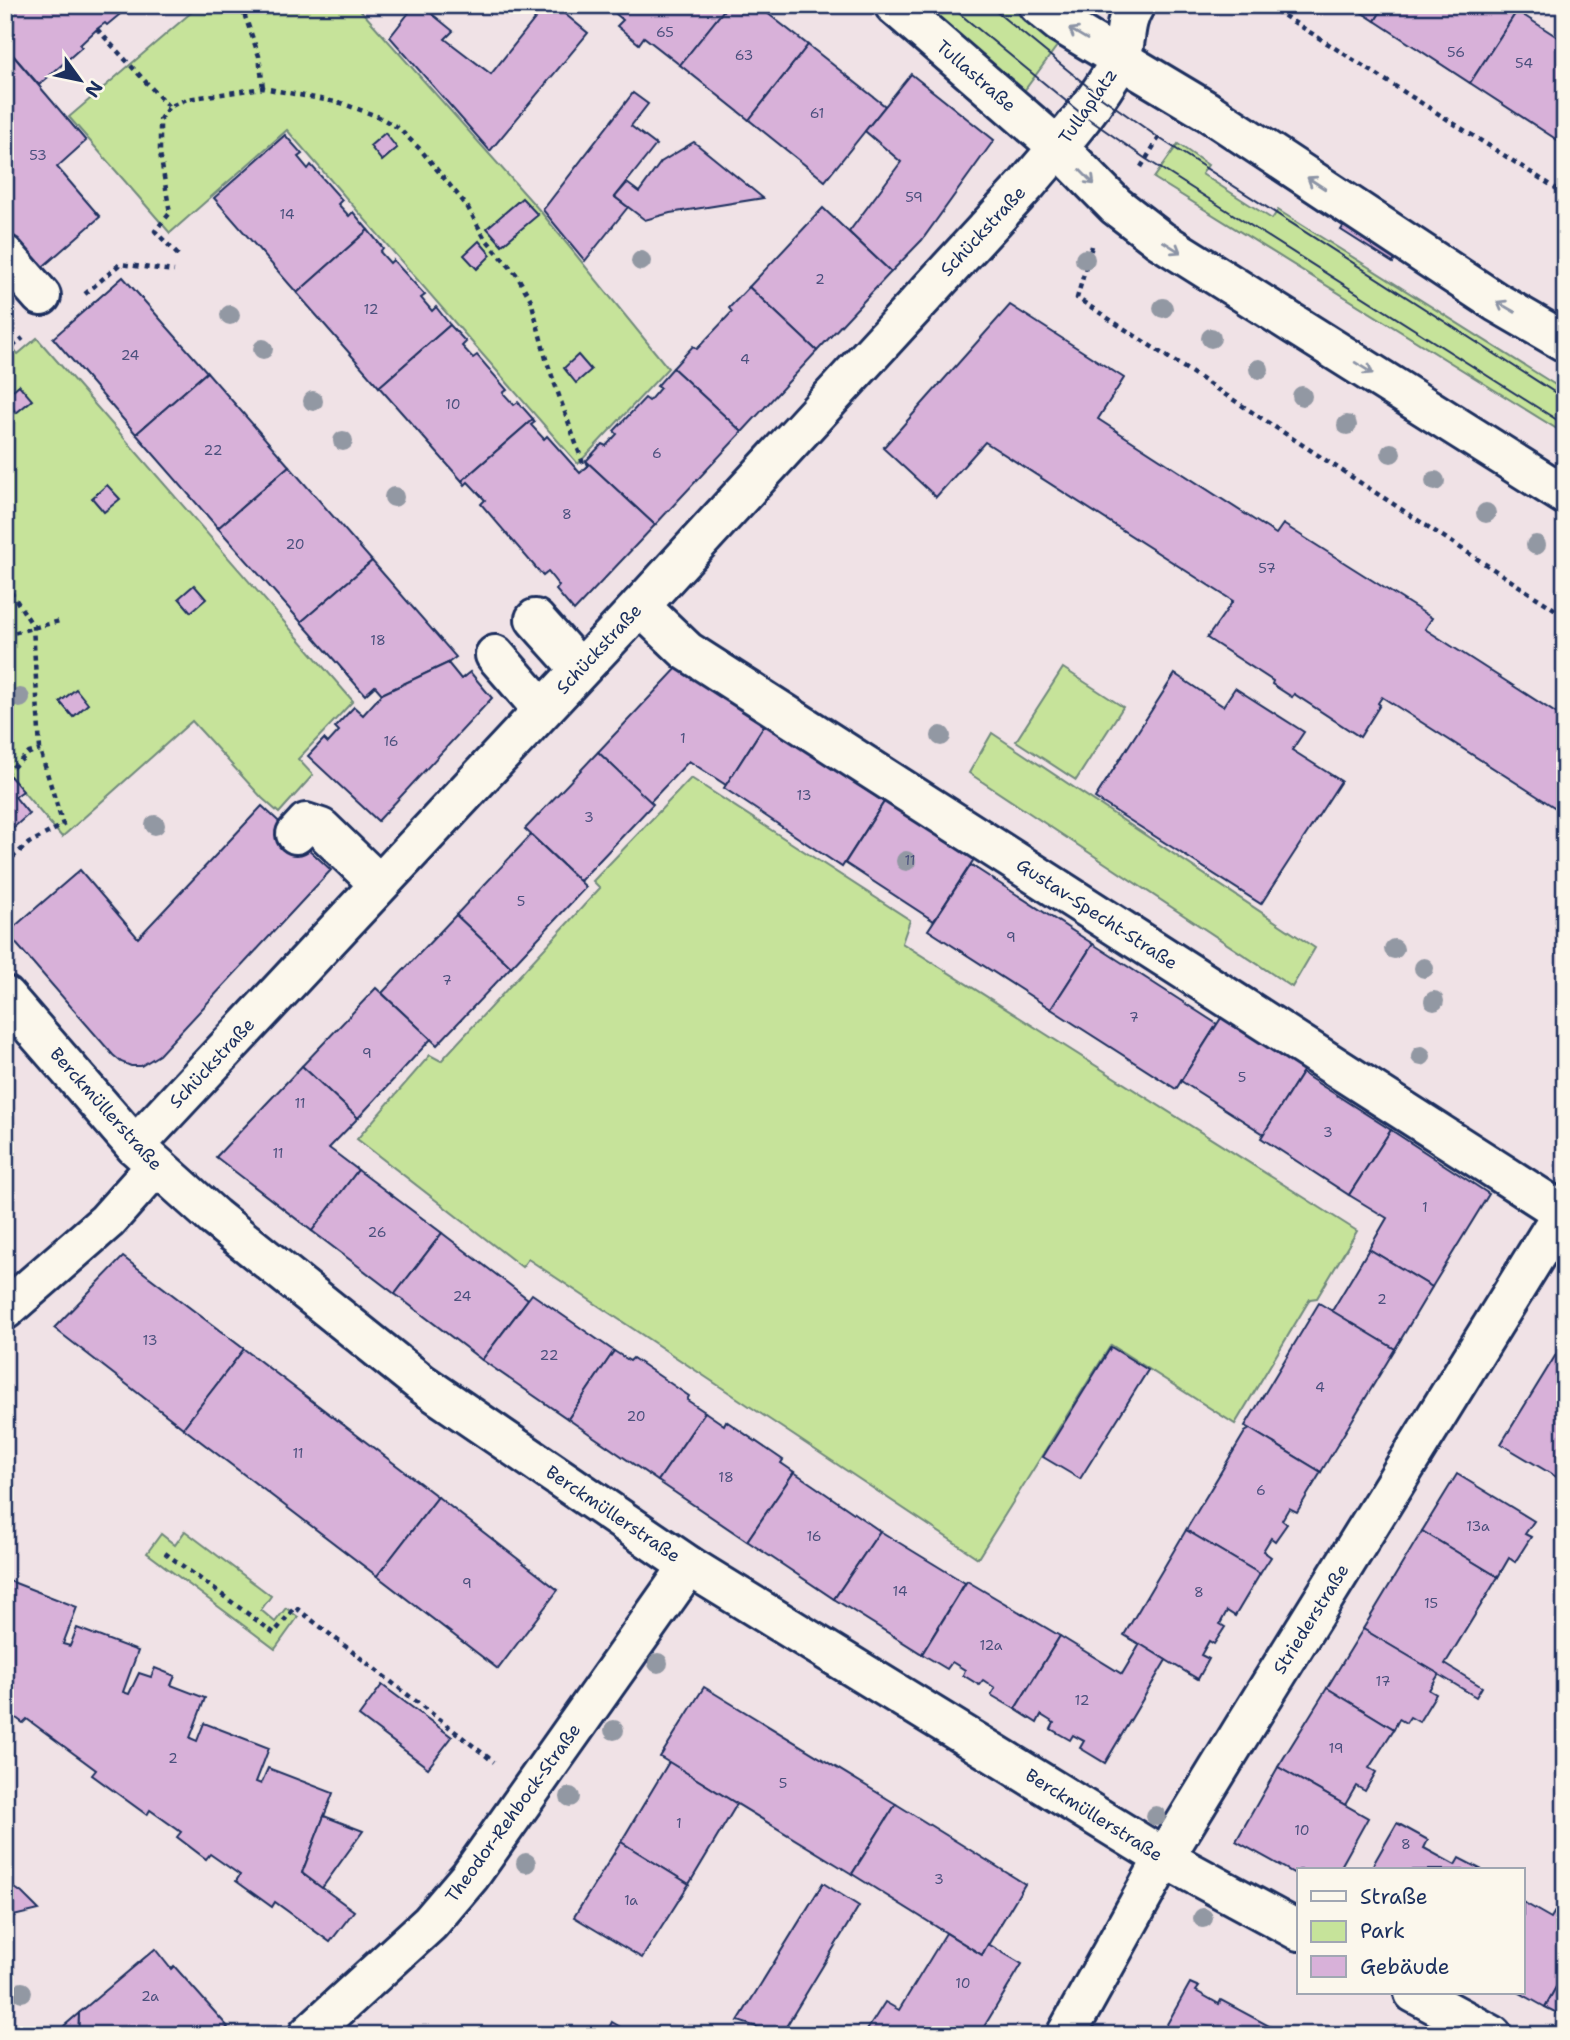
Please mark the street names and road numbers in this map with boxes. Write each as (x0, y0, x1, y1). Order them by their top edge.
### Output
street label: Tullastraße (931, 35, 1021, 117)
street label: Tullaplatz (1053, 64, 1123, 148)
street label: Schückstraße (935, 181, 1031, 281)
street label: Schückstraße (551, 599, 647, 699)
street label: Gustav-Specht-Straße (1012, 853, 1182, 975)
street label: Schückstraße (164, 1013, 260, 1113)
street label: Berckmüllerstraße (44, 1042, 168, 1176)
street label: Berckmüllerstraße (541, 1460, 685, 1568)
street label: Striederstraße (1267, 1559, 1355, 1679)
street label: Theodor-Rehbock-Straße (440, 1719, 586, 1907)
street label: Berckmüllerstraße (1021, 1763, 1167, 1867)

